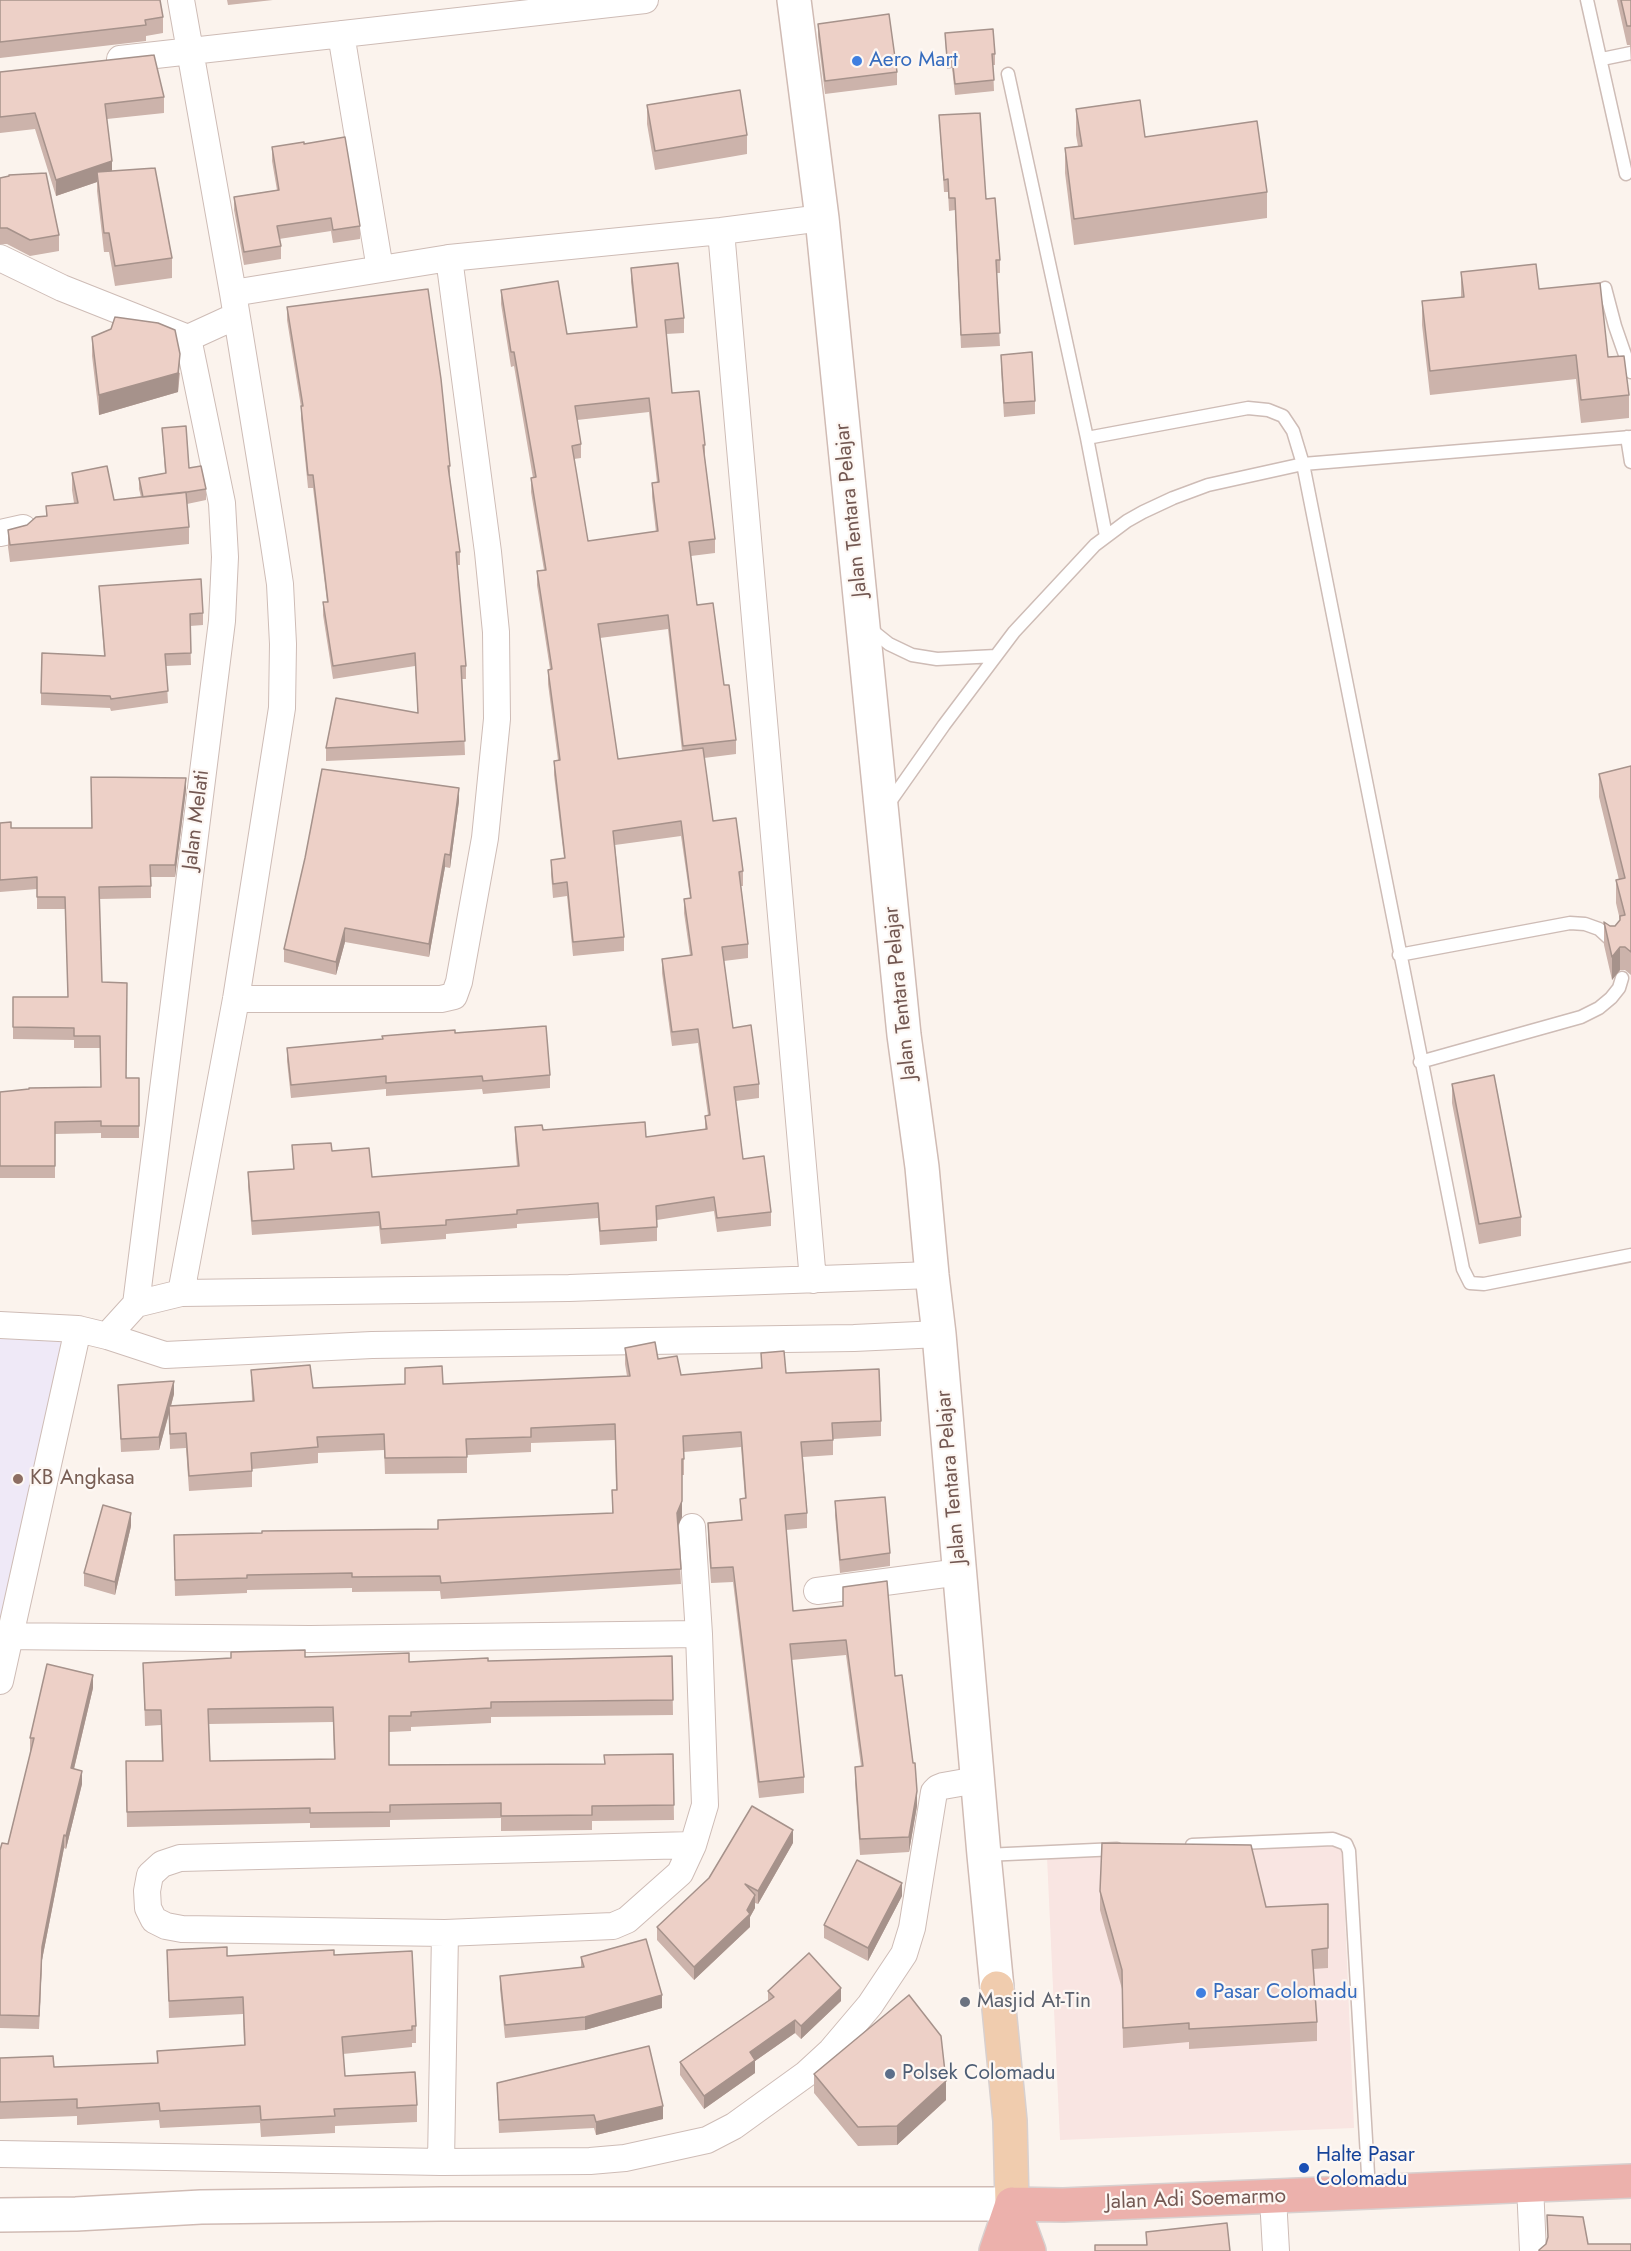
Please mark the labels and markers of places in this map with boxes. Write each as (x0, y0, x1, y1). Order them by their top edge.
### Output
place label: Aero Mart (869, 48, 958, 74)
marker: Aero Mart (850, 54, 864, 68)
place label: KB Angkasa (30, 1466, 135, 1492)
marker: KB Angkasa (11, 1472, 25, 1486)
place label: Pasar Colomadu (1213, 1980, 1358, 2006)
marker: Pasar Colomadu (1194, 1986, 1208, 2000)
place label: Masjid At-Tin (977, 1989, 1091, 2015)
marker: Masjid At-Tin (958, 1995, 972, 2009)
place label: Polsek Colomadu (902, 2061, 1056, 2087)
marker: Polsek Colomadu (883, 2067, 897, 2081)
place label: Halte Pasar Colomadu (1316, 2143, 1415, 2193)
marker: Halte Pasar Colomadu (1297, 2161, 1311, 2175)

